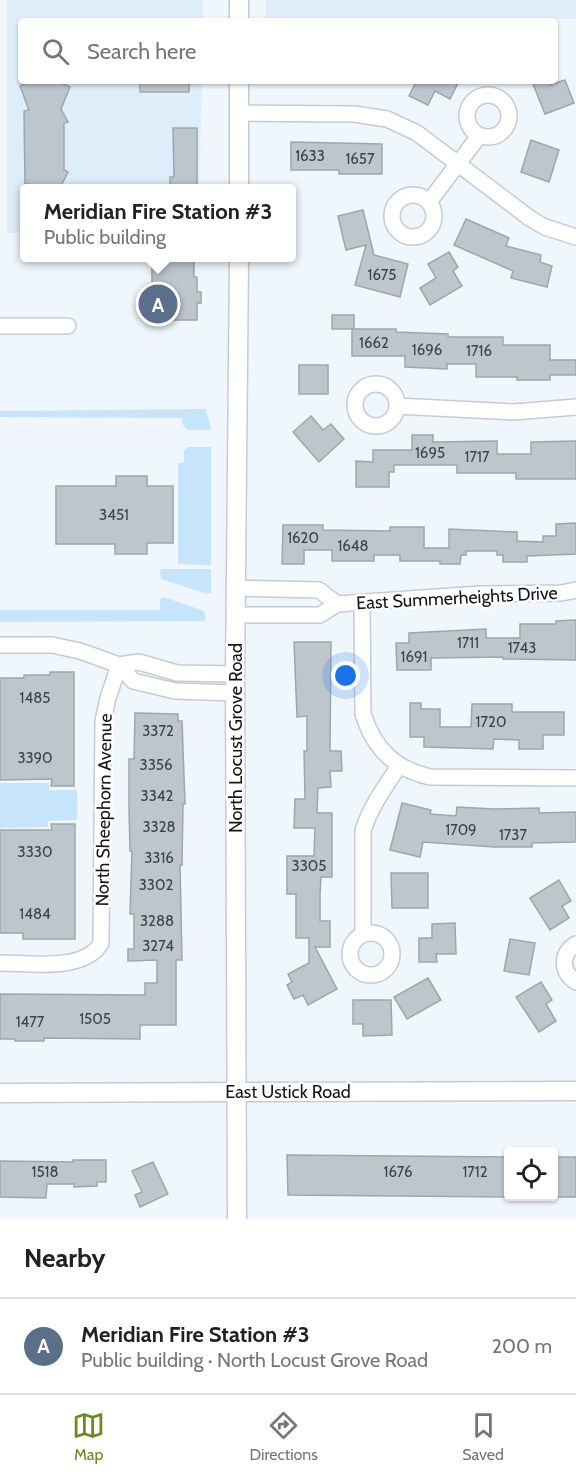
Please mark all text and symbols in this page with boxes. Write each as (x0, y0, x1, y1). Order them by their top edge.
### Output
search box (18, 18, 558, 84)
icon: search (39, 35, 72, 68)
text: Search here (87, 38, 196, 65)
house number: 1633 (295, 147, 325, 165)
house number: 1657 (345, 150, 375, 168)
popup (20, 184, 296, 262)
text: Meridian Fire Station #3 (44, 198, 272, 225)
text: Public building (44, 225, 166, 249)
house number: 1675 (368, 266, 396, 284)
pin: A (138, 282, 178, 326)
house number: 1662 (359, 334, 389, 352)
house number: 1696 (412, 341, 442, 359)
house number: 1716 (466, 342, 492, 360)
house number: 1695 (415, 444, 445, 462)
house number: 1717 (465, 448, 490, 466)
house number: 3451 (99, 506, 129, 524)
house number: 1620 (287, 529, 319, 547)
house number: 1648 (337, 537, 369, 555)
street label: East Summerheights Drive (356, 582, 558, 614)
house number: 1711 (457, 634, 479, 652)
house number: 1743 (508, 639, 536, 657)
street label: North Locust Grove Road (225, 643, 247, 833)
house number: 1691 (401, 648, 427, 666)
your location (331, 661, 360, 690)
house number: 1485 (20, 689, 50, 707)
street label: North Sheephorn Avenue (91, 713, 117, 907)
house number: 1720 (476, 713, 506, 731)
house number: 3372 (142, 722, 174, 740)
house number: 3390 (17, 749, 53, 767)
house number: 3356 (140, 756, 172, 774)
house number: 3342 (141, 787, 174, 805)
house number: 3328 (142, 818, 176, 836)
house number: 1709 (445, 821, 477, 839)
house number: 1737 (499, 826, 527, 844)
house number: 3330 (18, 843, 52, 861)
house number: 3316 (144, 849, 174, 867)
house number: 3305 (292, 857, 326, 875)
house number: 3302 (139, 876, 173, 894)
house number: 1484 (19, 905, 51, 923)
house number: 3288 (140, 912, 174, 930)
house number: 3274 (142, 937, 174, 955)
house number: 1505 (79, 1010, 111, 1028)
house number: 1477 (16, 1013, 45, 1031)
street label: East Ustick Road (225, 1081, 351, 1103)
map controls (504, 1147, 558, 1201)
button: locate (504, 1147, 558, 1201)
house number: 1518 (32, 1163, 59, 1181)
house number: 1676 (384, 1163, 413, 1181)
house number: 1712 (462, 1163, 488, 1181)
text: Nearby (24, 1242, 105, 1274)
text: Meridian Fire Station #3 (81, 1321, 310, 1348)
text: A (37, 1334, 50, 1358)
text: 200 m (492, 1334, 552, 1358)
text: Public building · North Locust Grove Road (81, 1348, 428, 1372)
tab: Map (72, 1409, 105, 1464)
tab: Directions (250, 1409, 318, 1464)
tab: Saved (462, 1409, 504, 1464)

